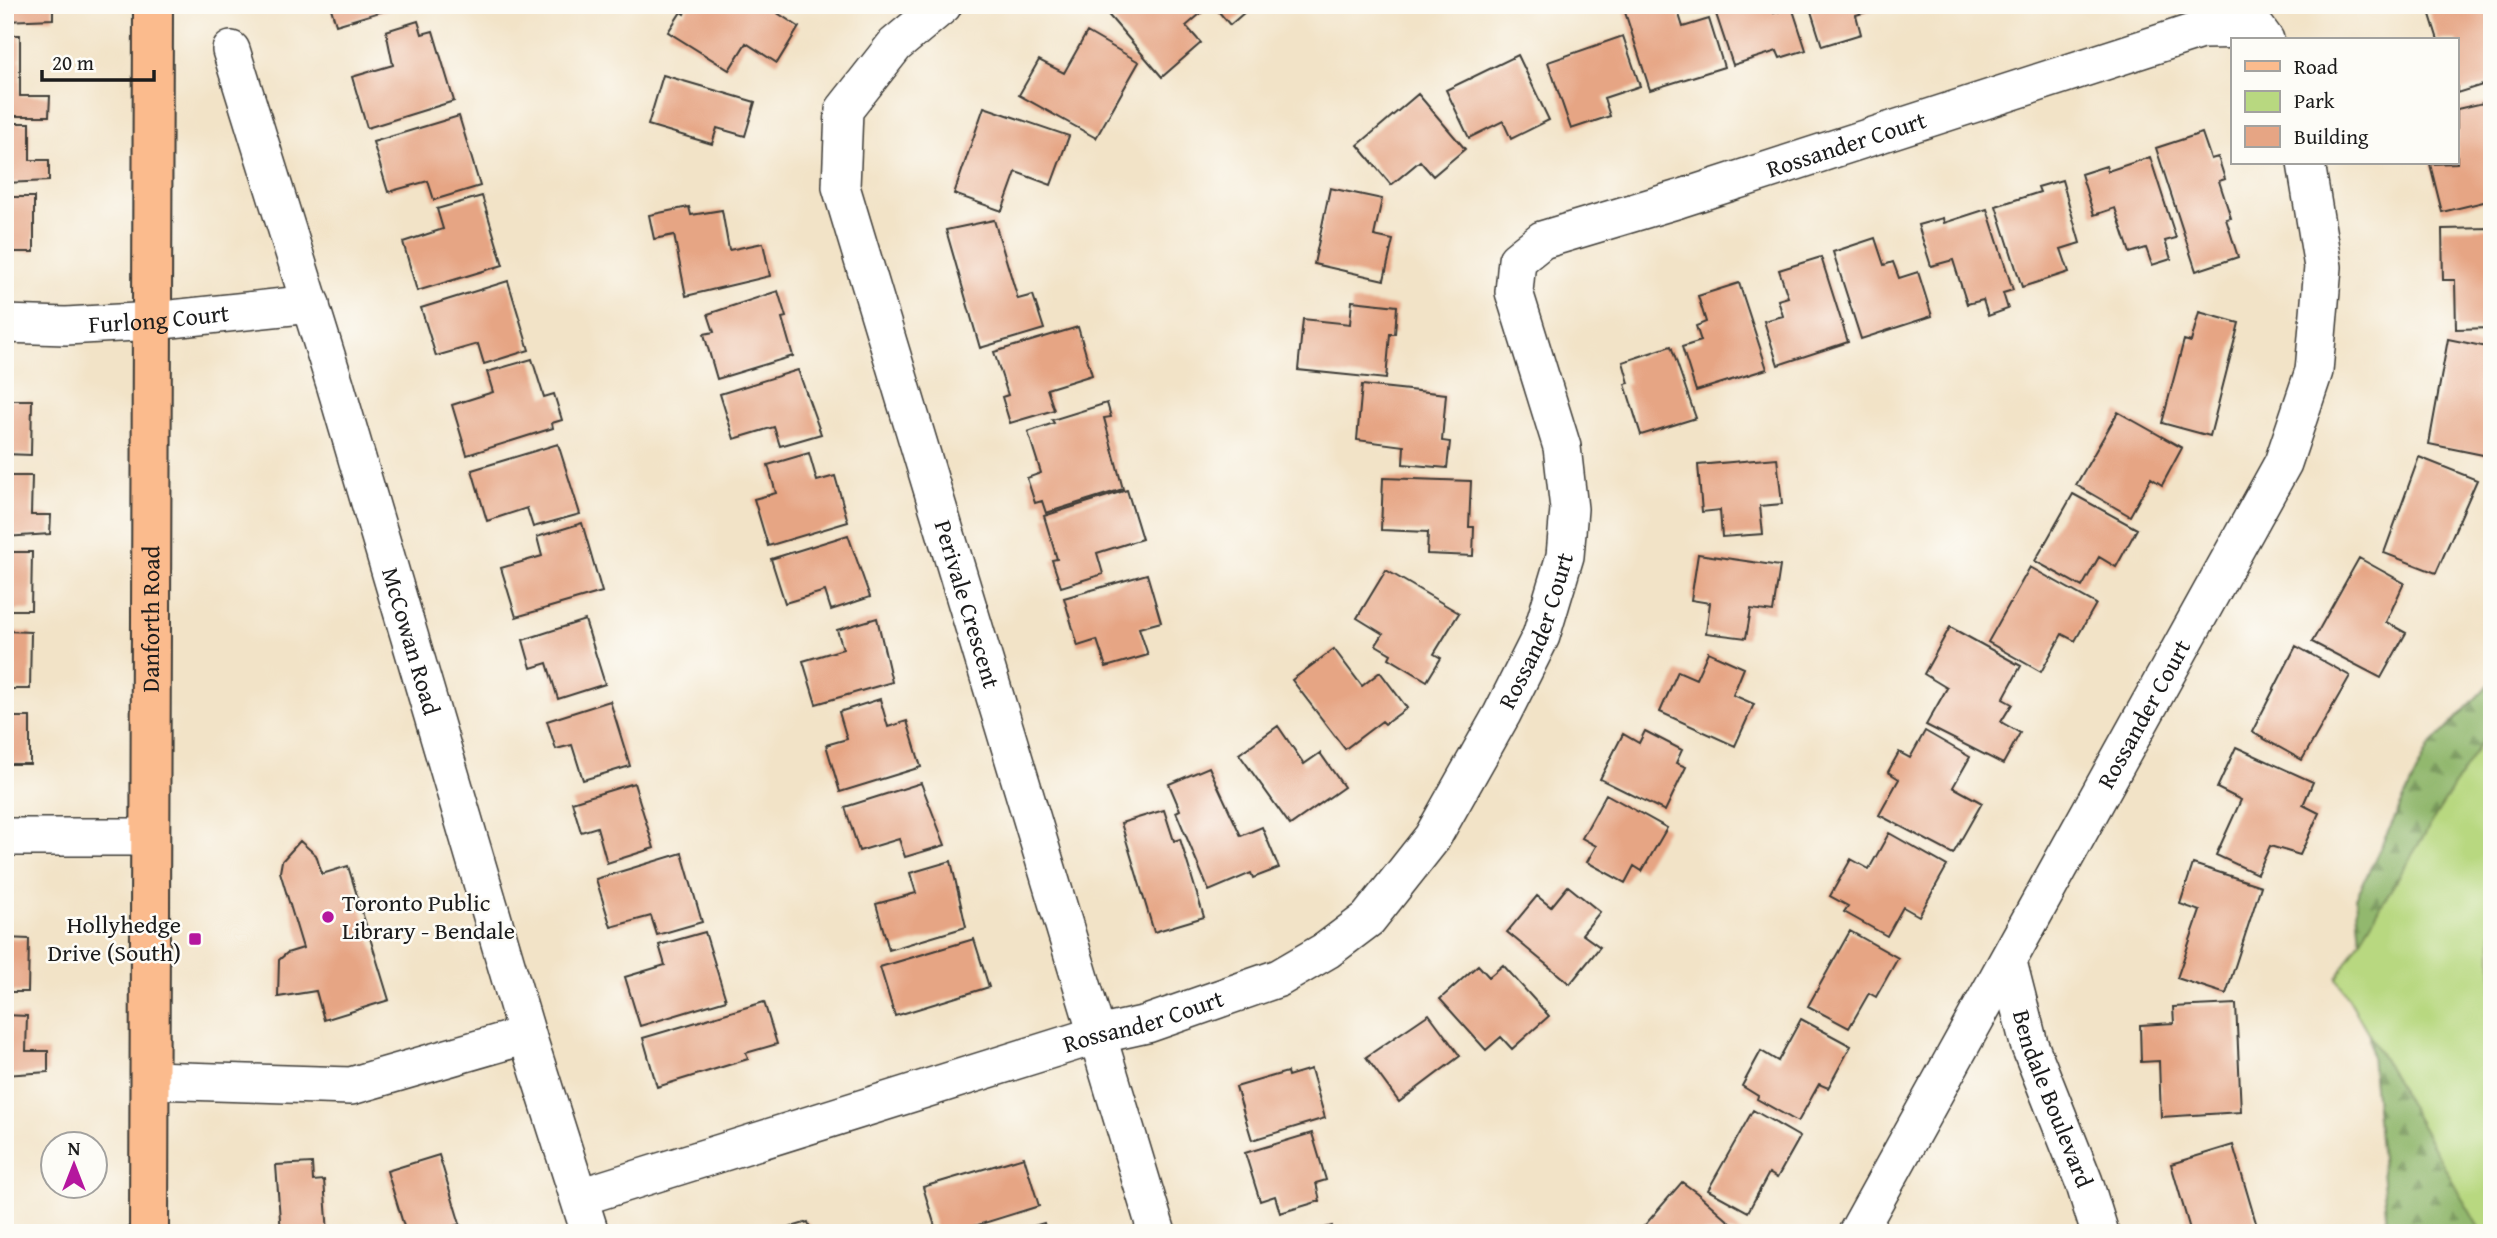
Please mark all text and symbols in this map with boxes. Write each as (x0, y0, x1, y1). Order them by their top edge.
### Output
scale bar (42, 38, 154, 82)
legend (2231, 38, 2458, 164)
text: 20 m (52, 47, 94, 78)
text: Road (2294, 51, 2339, 82)
text: Park (2294, 85, 2335, 116)
street label: Rossander Court (1762, 102, 1931, 187)
text: Building (2294, 121, 2369, 152)
street label: Furlong Court (87, 295, 231, 342)
street label: Perivale Crescent (926, 516, 1010, 693)
street label: Danforth Road (133, 545, 168, 692)
street label: Rossander Court (1489, 548, 1582, 715)
street label: McCowan Road (373, 563, 450, 719)
street label: Rossander Court (2088, 632, 2199, 795)
place label: Toronto Public Library - Bendale (342, 885, 515, 948)
place label: Hollyhedge Drive (South) (48, 907, 181, 970)
marker: Toronto Public Library - Bendale (320, 909, 336, 925)
marker: Hollyhedge Drive (South) (187, 931, 203, 947)
street label: Rossander Court (1058, 981, 1229, 1062)
street label: Bendale Boulevard (2004, 1006, 2103, 1193)
north arrow (38, 1130, 108, 1200)
text: N (68, 1134, 81, 1162)

